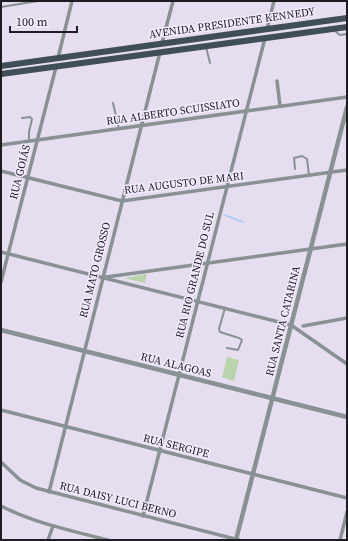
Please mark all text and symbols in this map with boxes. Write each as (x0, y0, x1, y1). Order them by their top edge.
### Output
street label: AVENIDA PRESIDENTE KENNEDY (148, 4, 316, 42)
scale bar (10, 8, 77, 34)
text: 100 m (16, 14, 48, 30)
street label: RUA ALBERTO SCUISSIATO (105, 95, 241, 129)
street label: RUA GOIÁS (6, 143, 34, 201)
street label: RUA AUGUSTO DE MARI (123, 168, 245, 198)
street label: RUA RIO GRANDE DO SUL (172, 210, 218, 340)
street label: RUA MATO GROSSO (76, 220, 114, 319)
street label: RUA SANTA CATARINA (262, 264, 304, 378)
street label: RUA ALAGOAS (139, 349, 213, 381)
street label: RUA SERGIPE (141, 431, 211, 462)
street label: RUA DAISY LUCI BERNO (58, 478, 178, 522)

